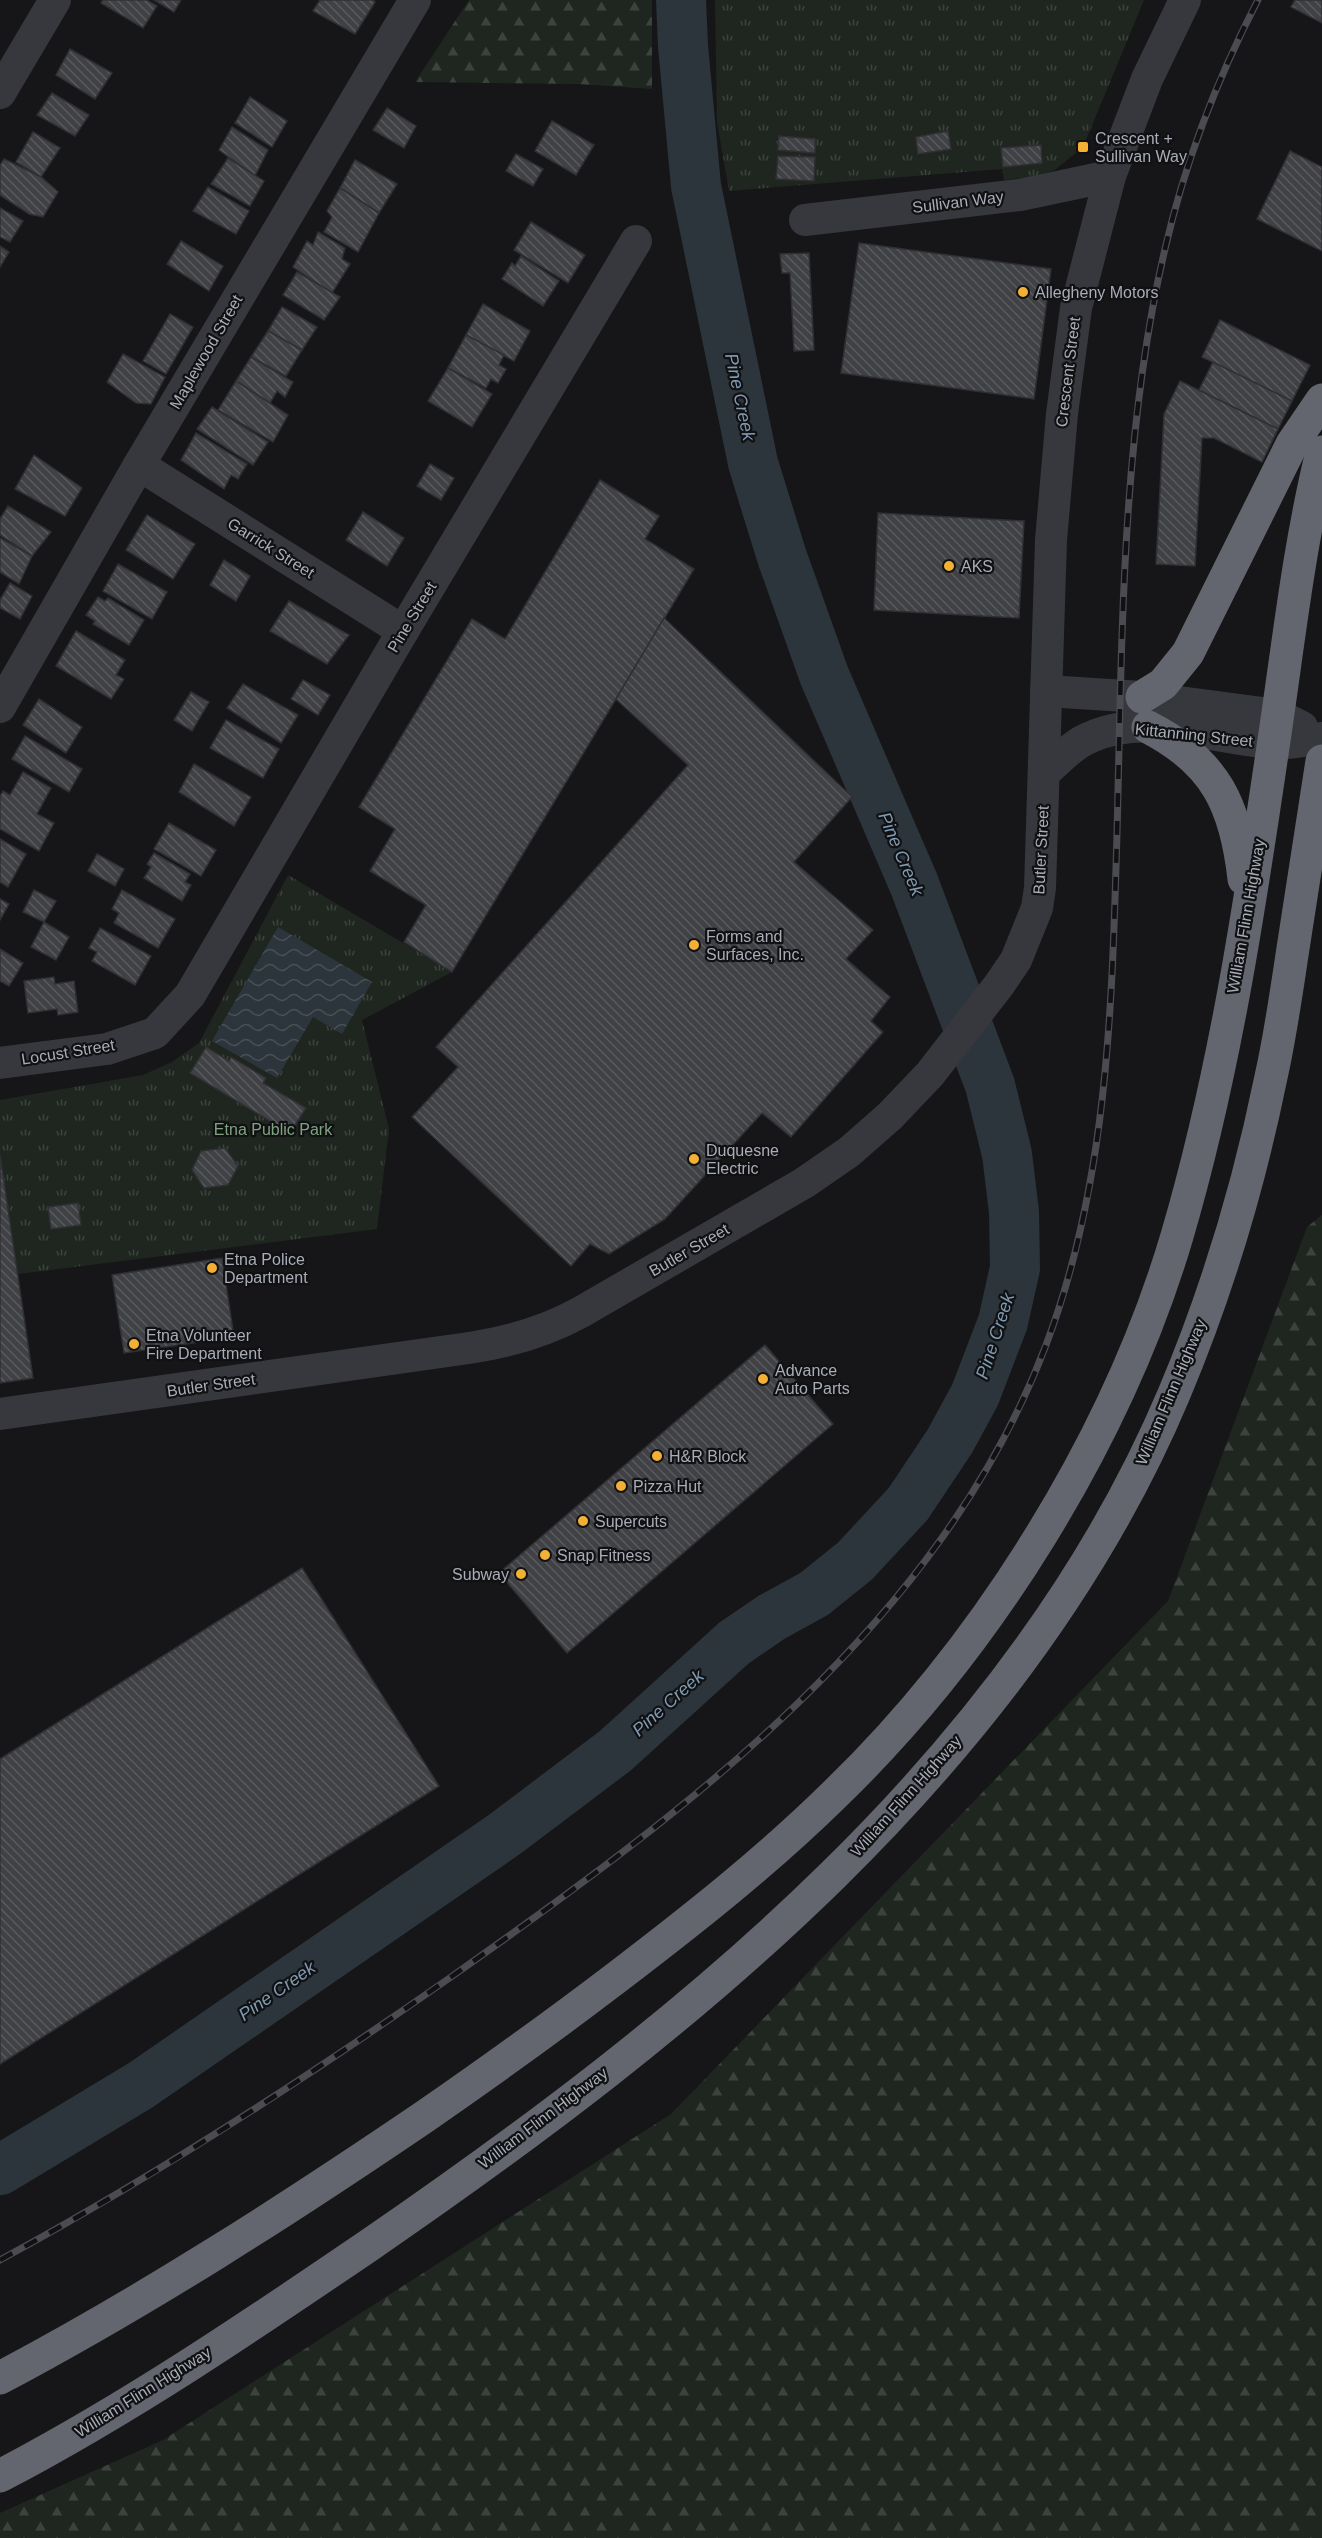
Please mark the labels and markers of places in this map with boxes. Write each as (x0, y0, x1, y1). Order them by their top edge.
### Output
place label: Crescent + Sullivan Way (1095, 130, 1187, 165)
marker: Crescent + Sullivan Way (1076, 140, 1090, 154)
place label: Allegheny Motors (1035, 284, 1159, 301)
marker: Allegheny Motors (1016, 285, 1030, 299)
place label: AKS (961, 558, 993, 575)
marker: AKS (942, 559, 956, 573)
place label: Forms and Surfaces, Inc. (706, 928, 804, 963)
marker: Forms and Surfaces, Inc. (687, 938, 701, 952)
place label: Duquesne Electric (706, 1142, 779, 1177)
marker: Duquesne Electric (687, 1152, 701, 1166)
place label: Etna Police Department (224, 1251, 308, 1286)
marker: Etna Police Department (205, 1261, 219, 1275)
place label: Etna Volunteer Fire Department (146, 1327, 262, 1362)
marker: Etna Volunteer Fire Department (127, 1337, 141, 1351)
place label: Advance Auto Parts (775, 1362, 850, 1397)
marker: Advance Auto Parts (756, 1372, 770, 1386)
place label: H&R Block (669, 1448, 747, 1465)
marker: H&R Block (650, 1449, 664, 1463)
place label: Pizza Hut (633, 1478, 702, 1495)
marker: Pizza Hut (614, 1479, 628, 1493)
place label: Supercuts (595, 1513, 667, 1530)
marker: Supercuts (576, 1514, 590, 1528)
place label: Snap Fitness (557, 1547, 650, 1564)
marker: Snap Fitness (538, 1548, 552, 1562)
place label: Subway (452, 1566, 509, 1583)
marker: Subway (514, 1567, 528, 1581)

